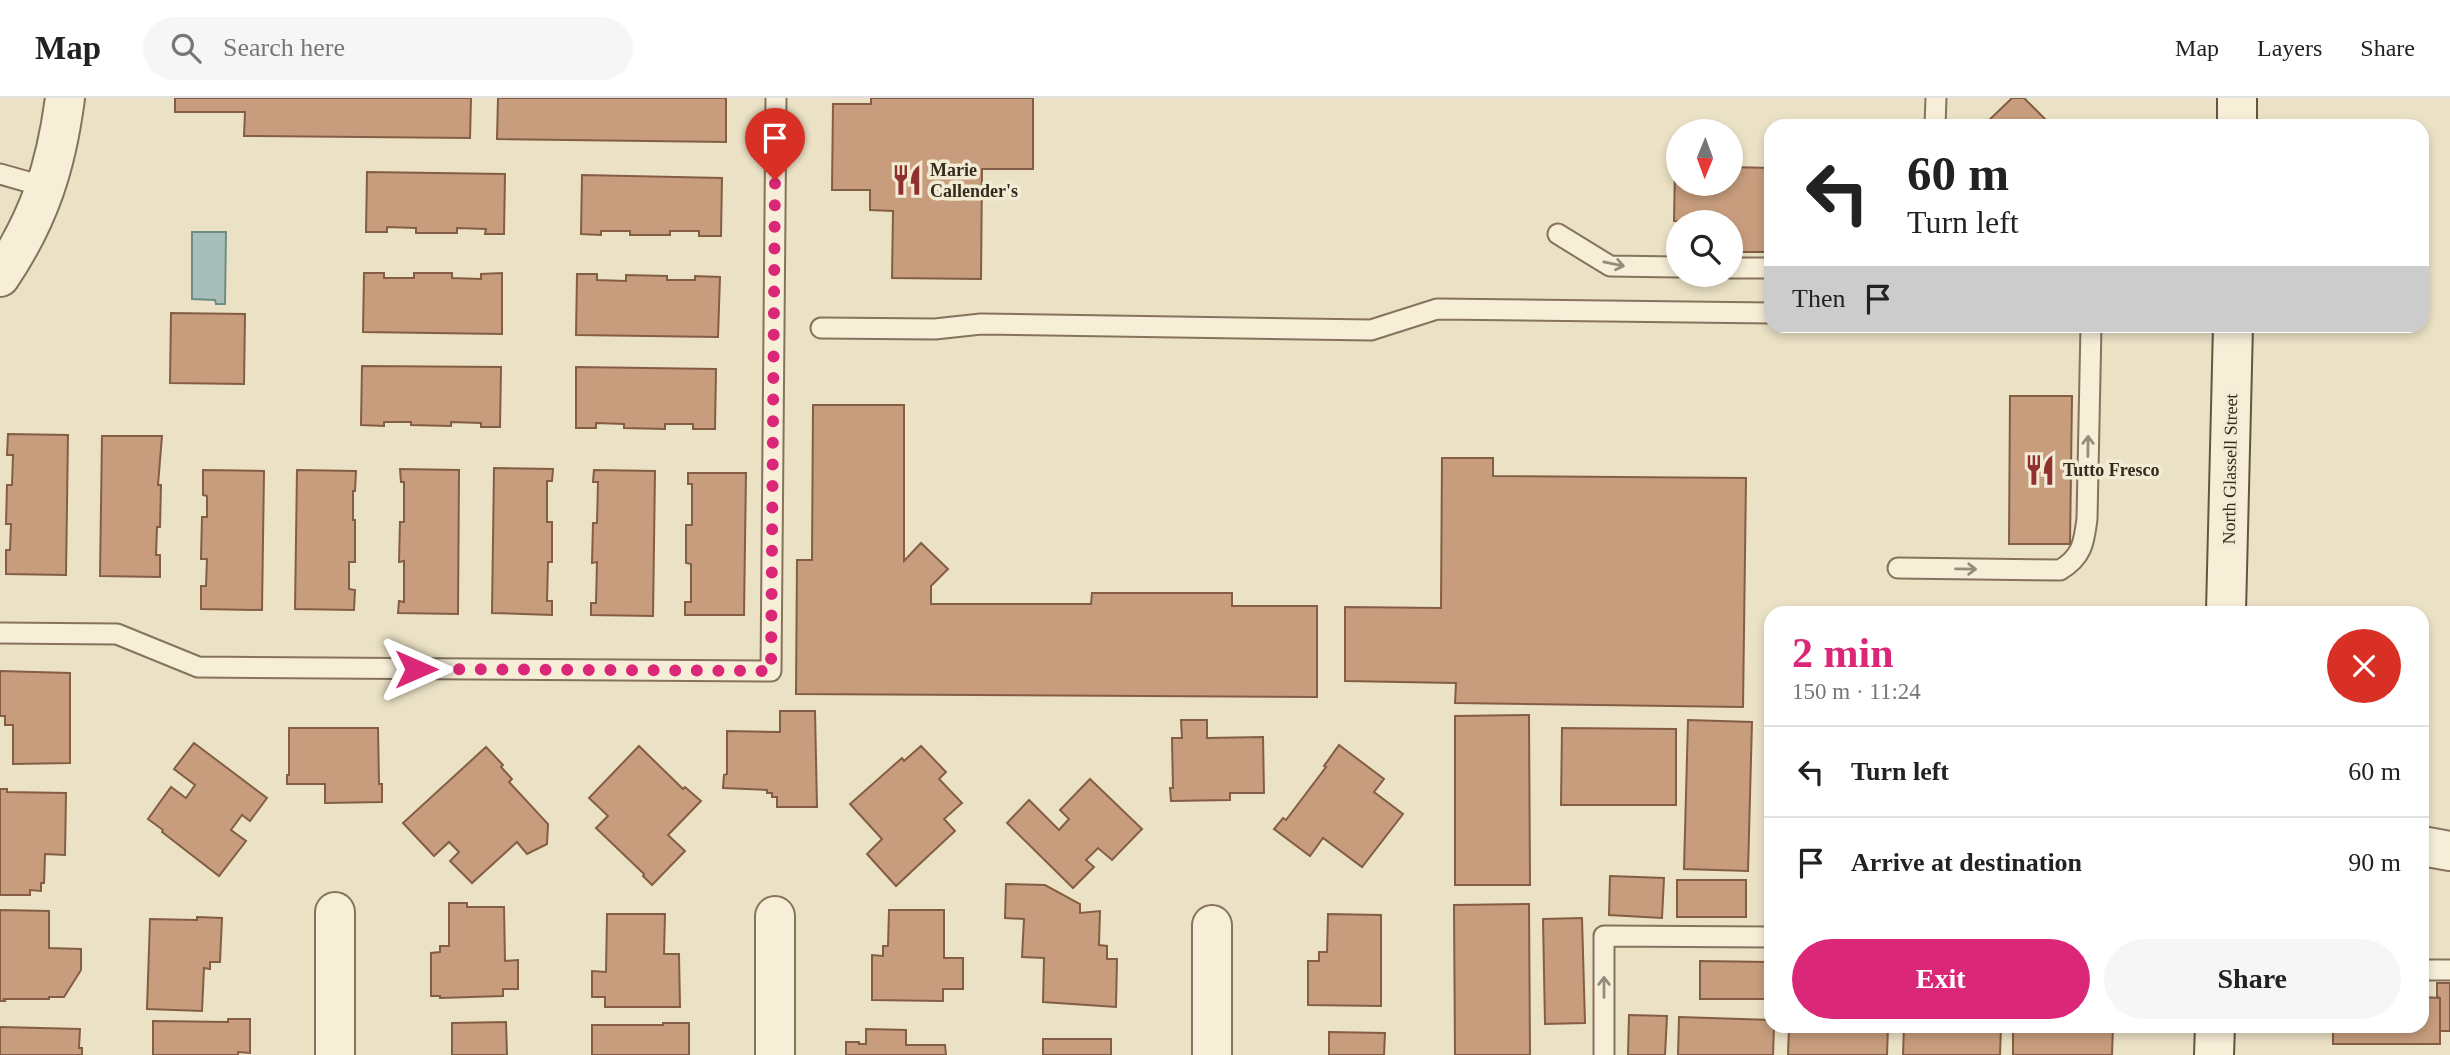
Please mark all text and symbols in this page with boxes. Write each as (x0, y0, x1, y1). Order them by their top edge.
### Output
search box (143, 17, 633, 80)
icon: search (167, 29, 205, 67)
text: Map (35, 30, 101, 66)
text: Search here (223, 33, 345, 62)
text: Map (2175, 35, 2219, 61)
text: Layers (2257, 35, 2322, 61)
text: Share (2360, 35, 2415, 61)
pin (745, 108, 805, 180)
icon: arrive (756, 119, 794, 157)
north arrow (1666, 119, 1743, 196)
map controls (1666, 119, 1743, 287)
text: 60 m (1907, 146, 2009, 201)
icon: left (1792, 147, 1883, 238)
place label: Marie Callender's (930, 160, 1018, 201)
restaurant icon: Marie Callender's (890, 163, 924, 197)
text: Turn left (1907, 204, 2019, 240)
button: search (1666, 210, 1743, 287)
one-way arrow (1603, 258, 1625, 271)
icon: arrive (1859, 280, 1897, 318)
text: Then (1792, 284, 1845, 313)
street label: North Glassell Street (2219, 393, 2241, 545)
one-way arrow (2082, 435, 2095, 458)
restaurant icon: Tutto Fresco (2023, 453, 2057, 487)
place label: Tutto Fresco (2063, 460, 2160, 480)
one-way arrow (1955, 562, 1978, 576)
button: close (2327, 629, 2401, 703)
text: 2 min (1792, 630, 1894, 676)
position arrow (379, 632, 453, 706)
text: 150 m · 11:24 (1792, 679, 1921, 704)
icon: left (1792, 753, 1830, 791)
text: Turn left (1851, 757, 1949, 786)
text: 60 m (2348, 757, 2401, 786)
icon: arrive (1792, 844, 1830, 882)
text: Arrive at destination (1851, 848, 2082, 877)
text: 90 m (2348, 848, 2401, 877)
button: Exit (1792, 939, 2090, 1019)
button: Share (2104, 939, 2401, 1019)
one-way arrow (1597, 976, 1611, 999)

